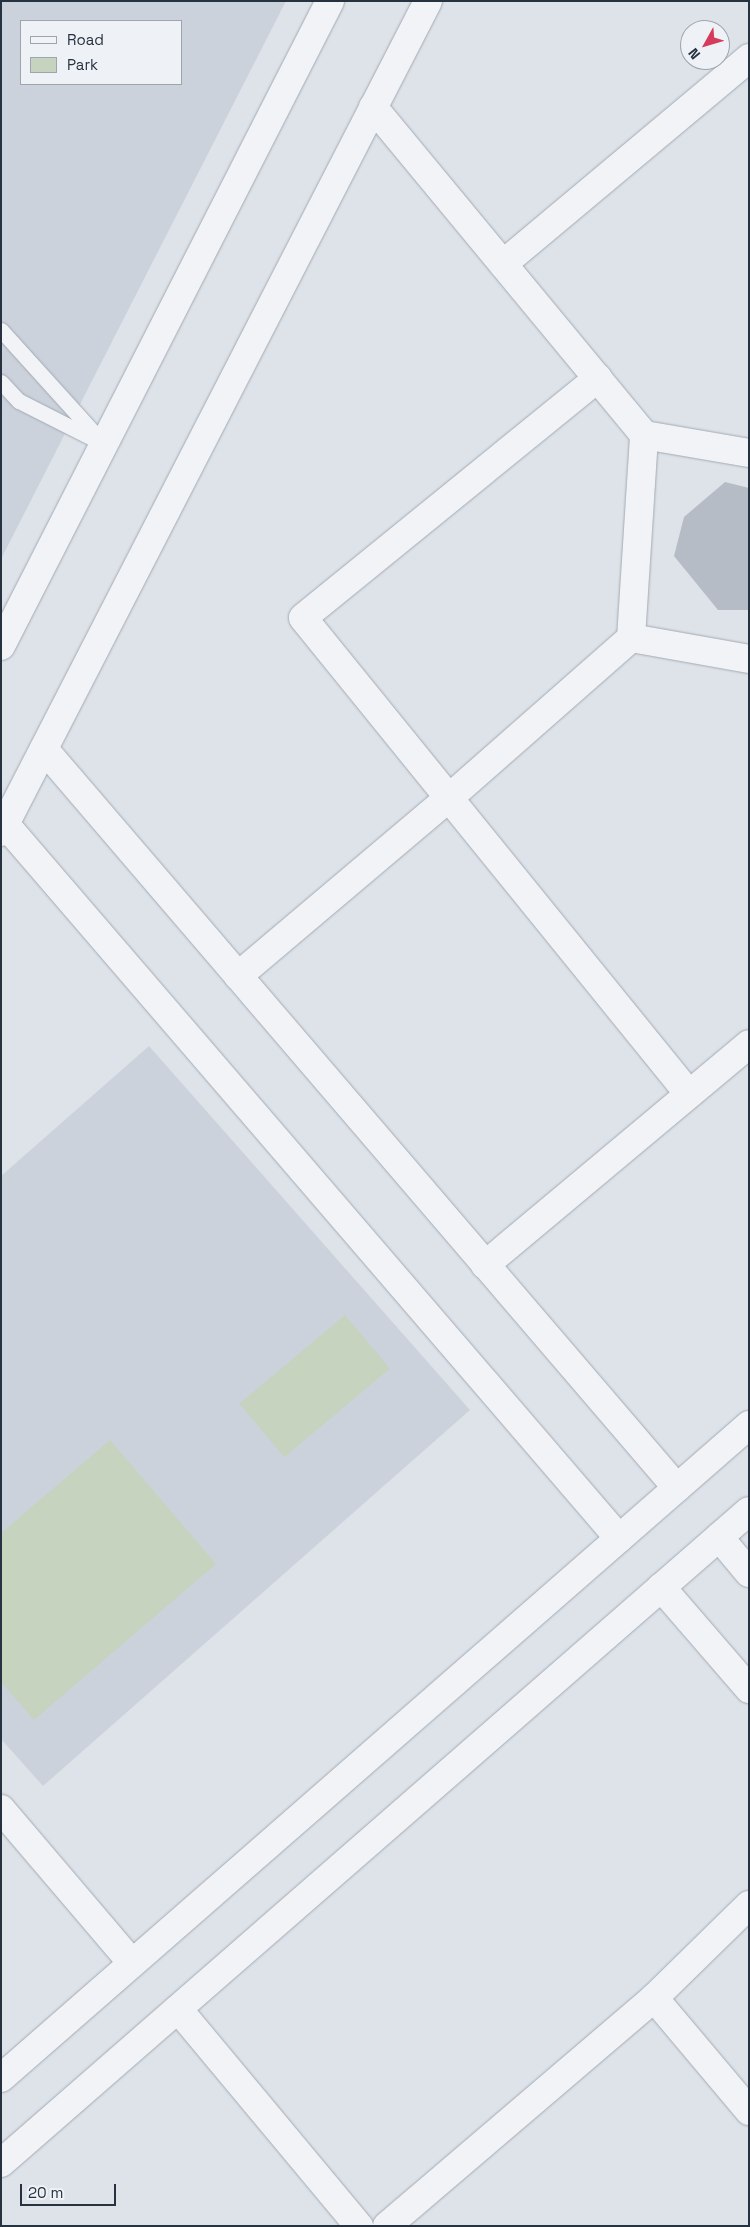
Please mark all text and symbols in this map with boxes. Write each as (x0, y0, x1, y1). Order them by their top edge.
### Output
legend (20, 20, 182, 85)
north arrow (680, 20, 730, 70)
text: Road (67, 30, 104, 49)
text: N (684, 45, 704, 63)
text: Park (67, 55, 98, 74)
scale bar (22, 2174, 119, 2206)
text: 20 m (28, 2183, 63, 2202)

